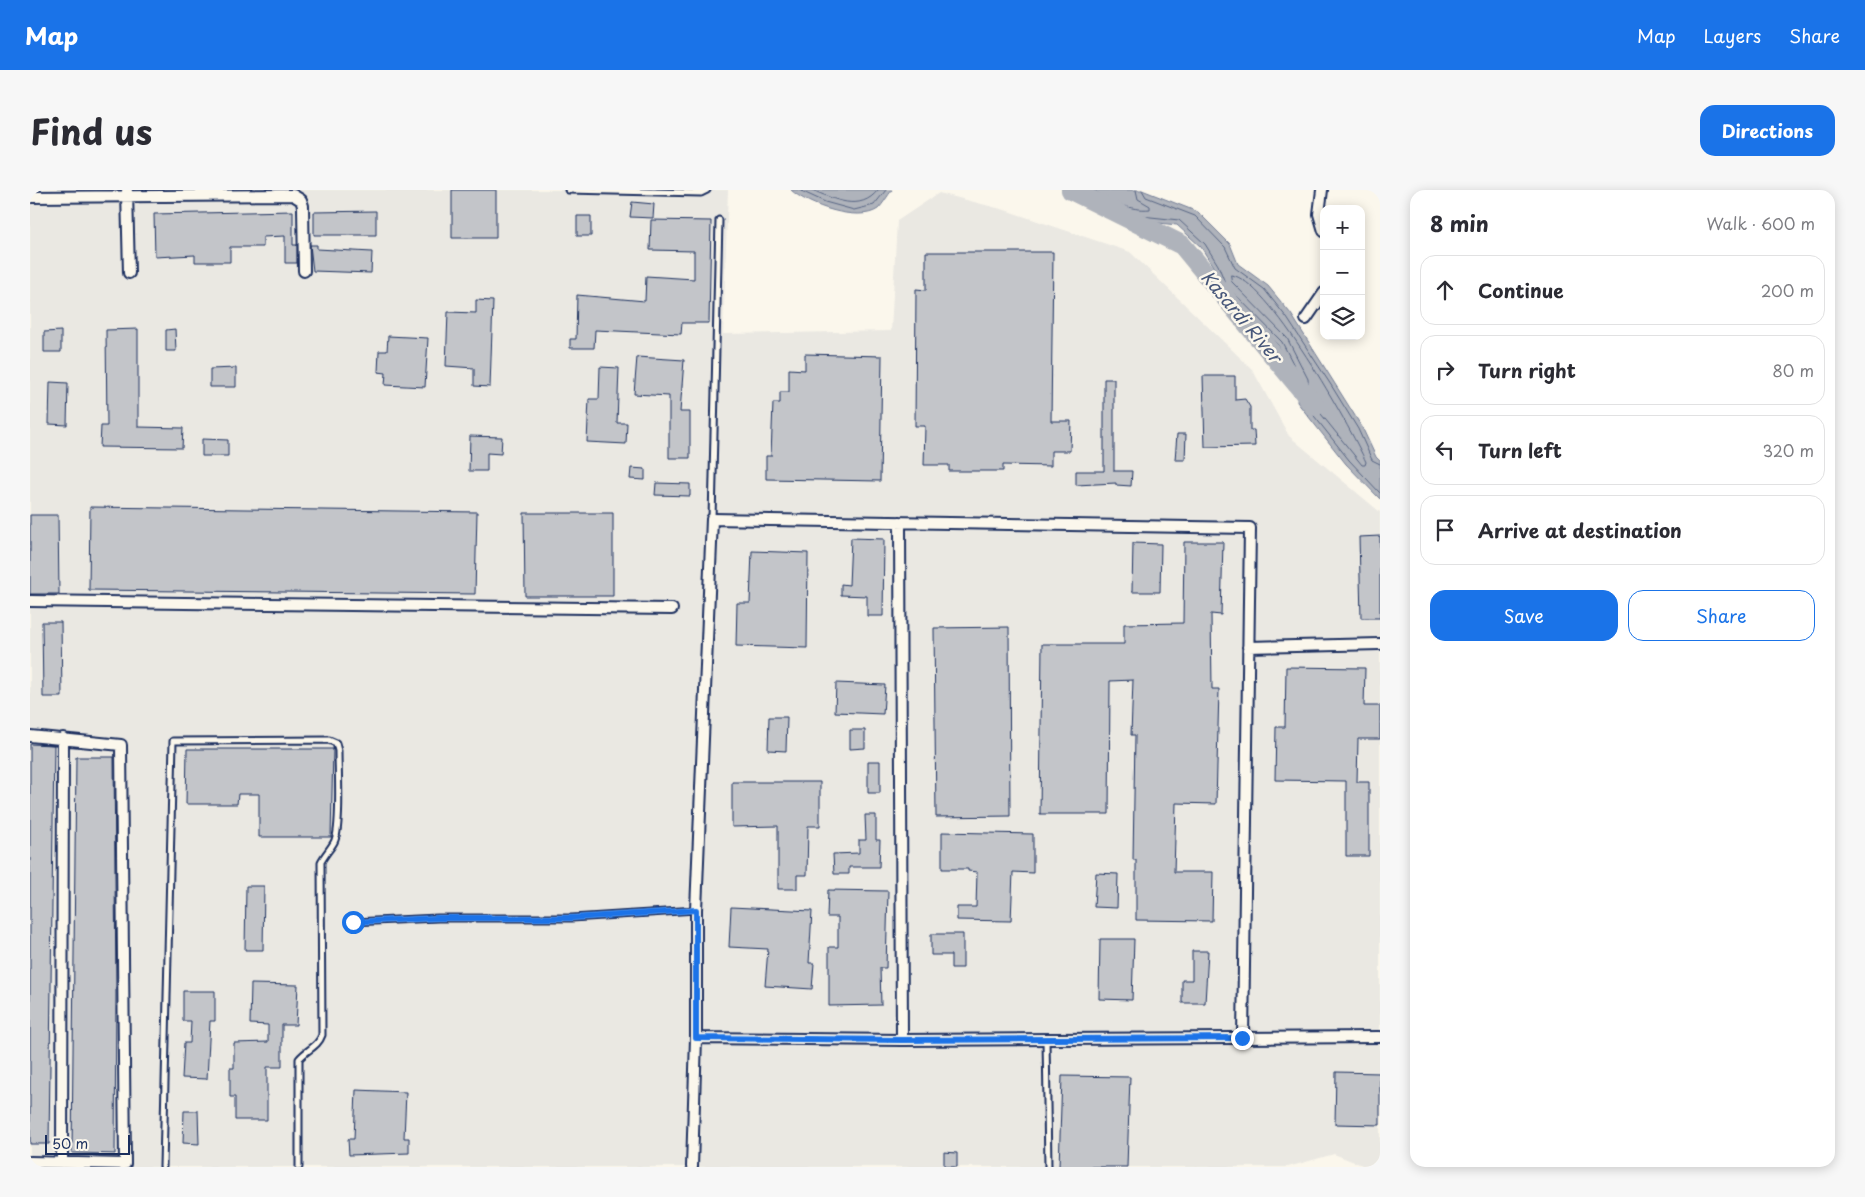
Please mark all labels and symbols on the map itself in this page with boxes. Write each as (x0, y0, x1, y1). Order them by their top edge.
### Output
water label: Kasardi River (1196, 264, 1290, 370)
route start (342, 911, 365, 934)
route end (1231, 1027, 1254, 1050)
scale bar (45, 1132, 130, 1155)

